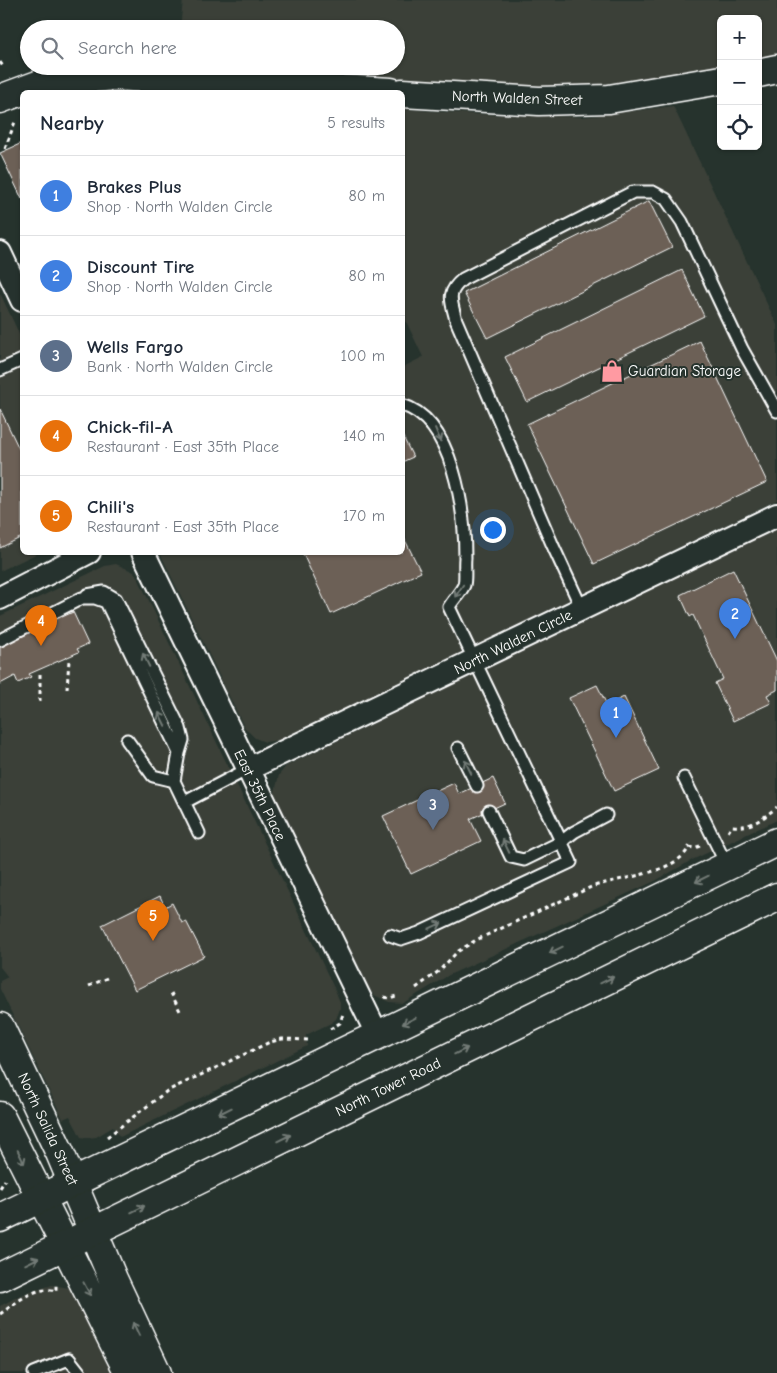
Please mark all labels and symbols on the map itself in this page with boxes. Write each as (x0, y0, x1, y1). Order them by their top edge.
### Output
street label: North Walden Street (451, 87, 583, 109)
shop icon: Guardian Storage (599, 358, 625, 384)
place label: Guardian Storage (628, 362, 741, 380)
one-way arrow (434, 427, 443, 442)
your location (480, 517, 506, 543)
one-way arrow (454, 584, 464, 598)
pin: 2 (719, 598, 751, 639)
pin: 4 (25, 605, 57, 646)
street label: North Walden Circle (451, 605, 575, 678)
one-way arrow (141, 653, 150, 668)
pin: 1 (600, 697, 632, 738)
one-way arrow (157, 712, 167, 727)
street label: East 35th Place (230, 746, 290, 844)
one-way arrow (462, 760, 472, 775)
pin: 3 (417, 789, 449, 830)
one-way arrow (501, 839, 510, 854)
one-way arrow (695, 874, 710, 884)
pin: 5 (137, 900, 169, 941)
one-way arrow (427, 921, 442, 930)
one-way arrow (548, 945, 563, 955)
one-way arrow (599, 974, 614, 984)
one-way arrow (402, 1016, 417, 1026)
one-way arrow (454, 1046, 469, 1056)
street label: North Tower Road (332, 1054, 444, 1120)
street label: North Salida Street (14, 1070, 82, 1189)
one-way arrow (218, 1107, 233, 1116)
one-way arrow (276, 1133, 291, 1142)
one-way arrow (16, 1149, 26, 1164)
one-way arrow (130, 1204, 145, 1213)
one-way arrow (24, 1256, 39, 1265)
one-way arrow (82, 1281, 92, 1296)
one-way arrow (131, 1322, 141, 1337)

